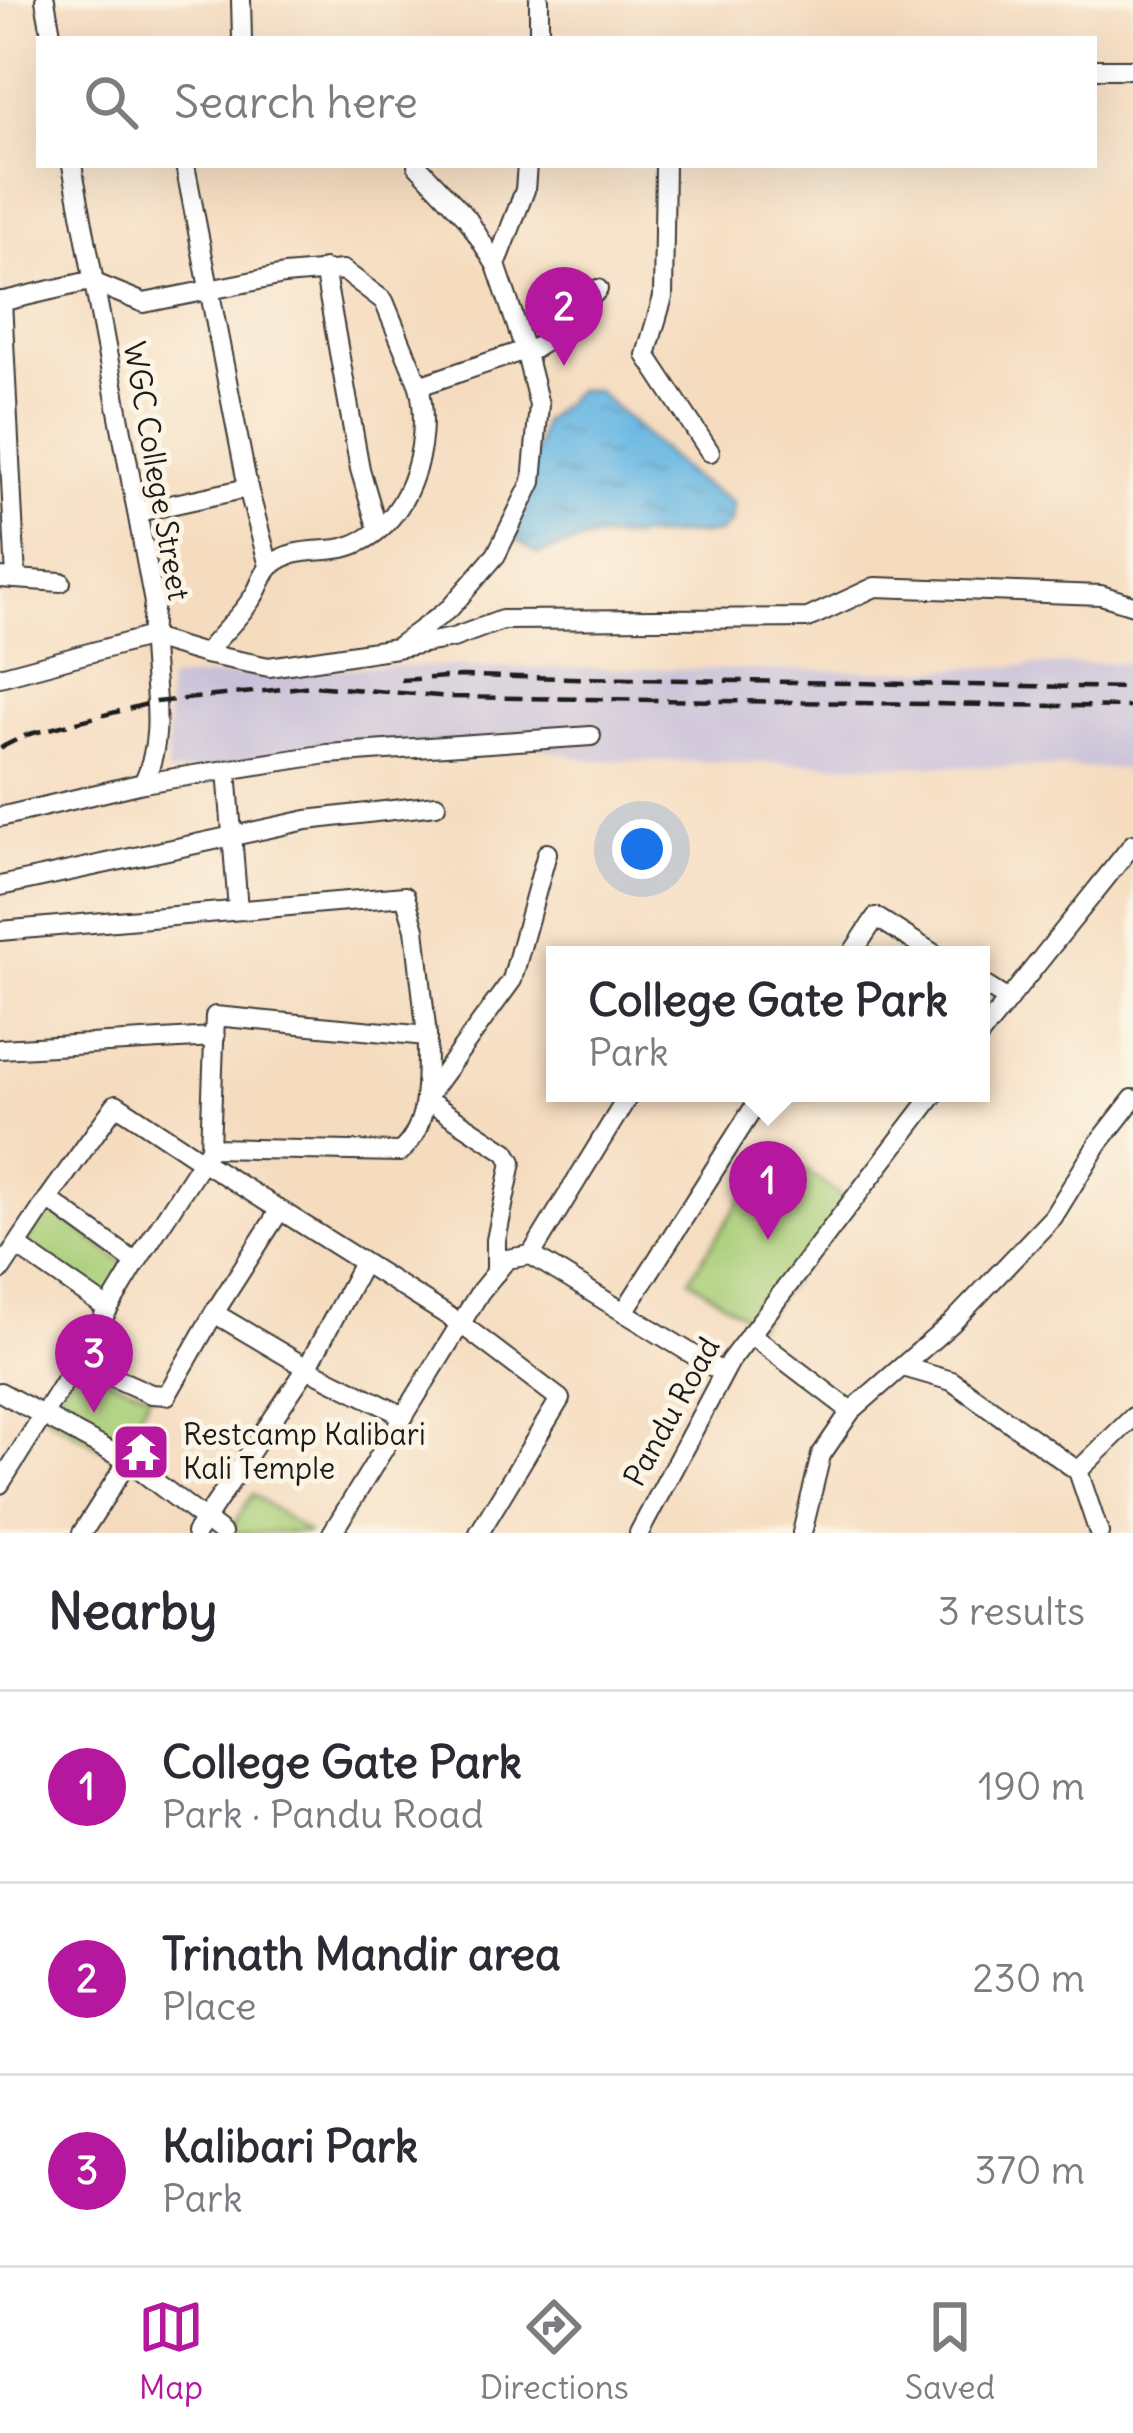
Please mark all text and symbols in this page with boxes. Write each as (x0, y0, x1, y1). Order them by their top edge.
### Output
search box (36, 36, 1097, 168)
icon: search (78, 69, 144, 135)
text: Search here (174, 74, 418, 130)
pin: 2 (525, 267, 603, 366)
street label: WGC College Street (116, 339, 198, 603)
your location (612, 819, 672, 879)
popup (546, 946, 990, 1102)
text: College Gate Park (588, 972, 948, 1028)
text: Park (588, 1028, 669, 1077)
pin: 1 (729, 1141, 807, 1240)
pin: 3 (55, 1314, 133, 1413)
street label: Pandu Road (615, 1330, 728, 1493)
place label: Restcamp Kalibari Kali Temple (183, 1415, 426, 1487)
temple icon: Restcamp Kalibari Kali Temple (110, 1421, 172, 1483)
text: Nearby (48, 1579, 217, 1643)
text: 3 results (938, 1587, 1085, 1636)
text: College Gate Park (162, 1734, 522, 1790)
text: 1 (79, 1762, 95, 1811)
text: 190 m (978, 1762, 1085, 1811)
text: Park · Pandu Road (162, 1790, 484, 1839)
text: Trinath Mandir area (162, 1926, 561, 1982)
text: 2 (76, 1954, 98, 2003)
text: 230 m (972, 1954, 1085, 2003)
text: Place (162, 1982, 256, 2031)
text: Kalibari Park (162, 2118, 418, 2174)
text: 3 (76, 2146, 98, 2195)
text: 370 m (975, 2146, 1085, 2195)
text: Park (162, 2174, 243, 2223)
tab: Map (138, 2294, 204, 2408)
tab: Directions (480, 2294, 629, 2408)
tab: Saved (905, 2294, 995, 2408)

